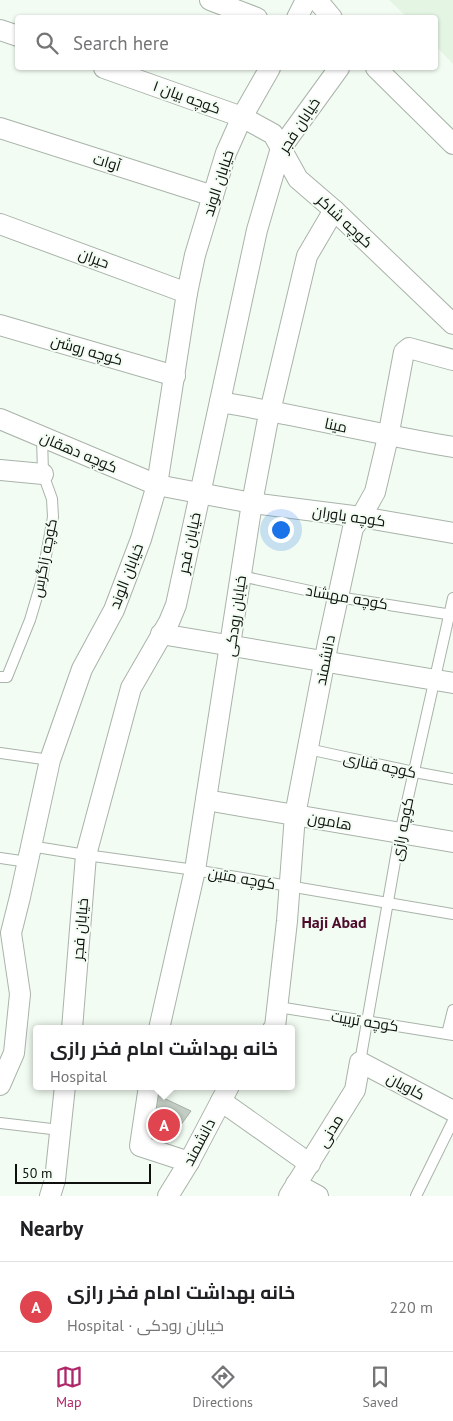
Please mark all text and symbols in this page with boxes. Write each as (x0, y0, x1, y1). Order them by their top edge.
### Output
search box (15, 15, 438, 70)
icon: search (33, 29, 61, 57)
text: Search here (73, 31, 169, 55)
street label: کوچه بیان ۱ (150, 76, 223, 119)
street label: خیابان فجر (274, 94, 325, 158)
street label: خیابان الوند (198, 148, 239, 219)
street label: آوات (91, 149, 123, 175)
street label: کوچه شاکر (312, 190, 377, 252)
street label: حیران (76, 244, 112, 273)
street label: کوچه روشن (49, 331, 125, 370)
street label: مینا (323, 413, 349, 437)
street label: کوچه دهقان (37, 427, 121, 478)
street label: کوچه یاوران (311, 501, 387, 532)
street label: خیابان فجر (173, 511, 206, 577)
street label: کوچه زاگرس (27, 517, 62, 599)
your location (268, 517, 294, 543)
street label: خیابان الوند (105, 541, 148, 612)
street label: خیابان رودکی (220, 574, 251, 658)
street label: کوچه مهشاد (304, 580, 390, 615)
street label: دانشمند (311, 633, 339, 687)
street label: کوچه قناری (341, 748, 418, 783)
street label: کوچه رازی (387, 796, 418, 863)
street label: هامون (306, 808, 354, 835)
street label: کوچه متین (207, 863, 277, 894)
street label: خیابان فجر (68, 897, 93, 962)
district label: Haji Abad (301, 912, 367, 932)
street label: کوچه تربیت (330, 1006, 400, 1037)
popup (33, 1025, 295, 1090)
text: خانه بهداشت امام فخر رازی (50, 1036, 278, 1060)
text: Hospital (50, 1066, 107, 1086)
street label: کاویان (383, 1068, 428, 1105)
pin: A (148, 1106, 180, 1144)
street label: مدنی (313, 1111, 348, 1151)
street label: دانشمند (179, 1115, 219, 1169)
scale bar (15, 1161, 151, 1184)
text: 50 m (22, 1164, 52, 1182)
text: Nearby (20, 1215, 83, 1242)
text: خانه بهداشت امام فخر رازی (67, 1280, 295, 1304)
text: A (31, 1297, 41, 1317)
text: 220 m (390, 1297, 433, 1317)
text: Hospital · خیابان رودکی (67, 1315, 224, 1335)
tab: Map (55, 1363, 83, 1411)
tab: Directions (192, 1363, 253, 1411)
tab: Saved (363, 1363, 398, 1411)

